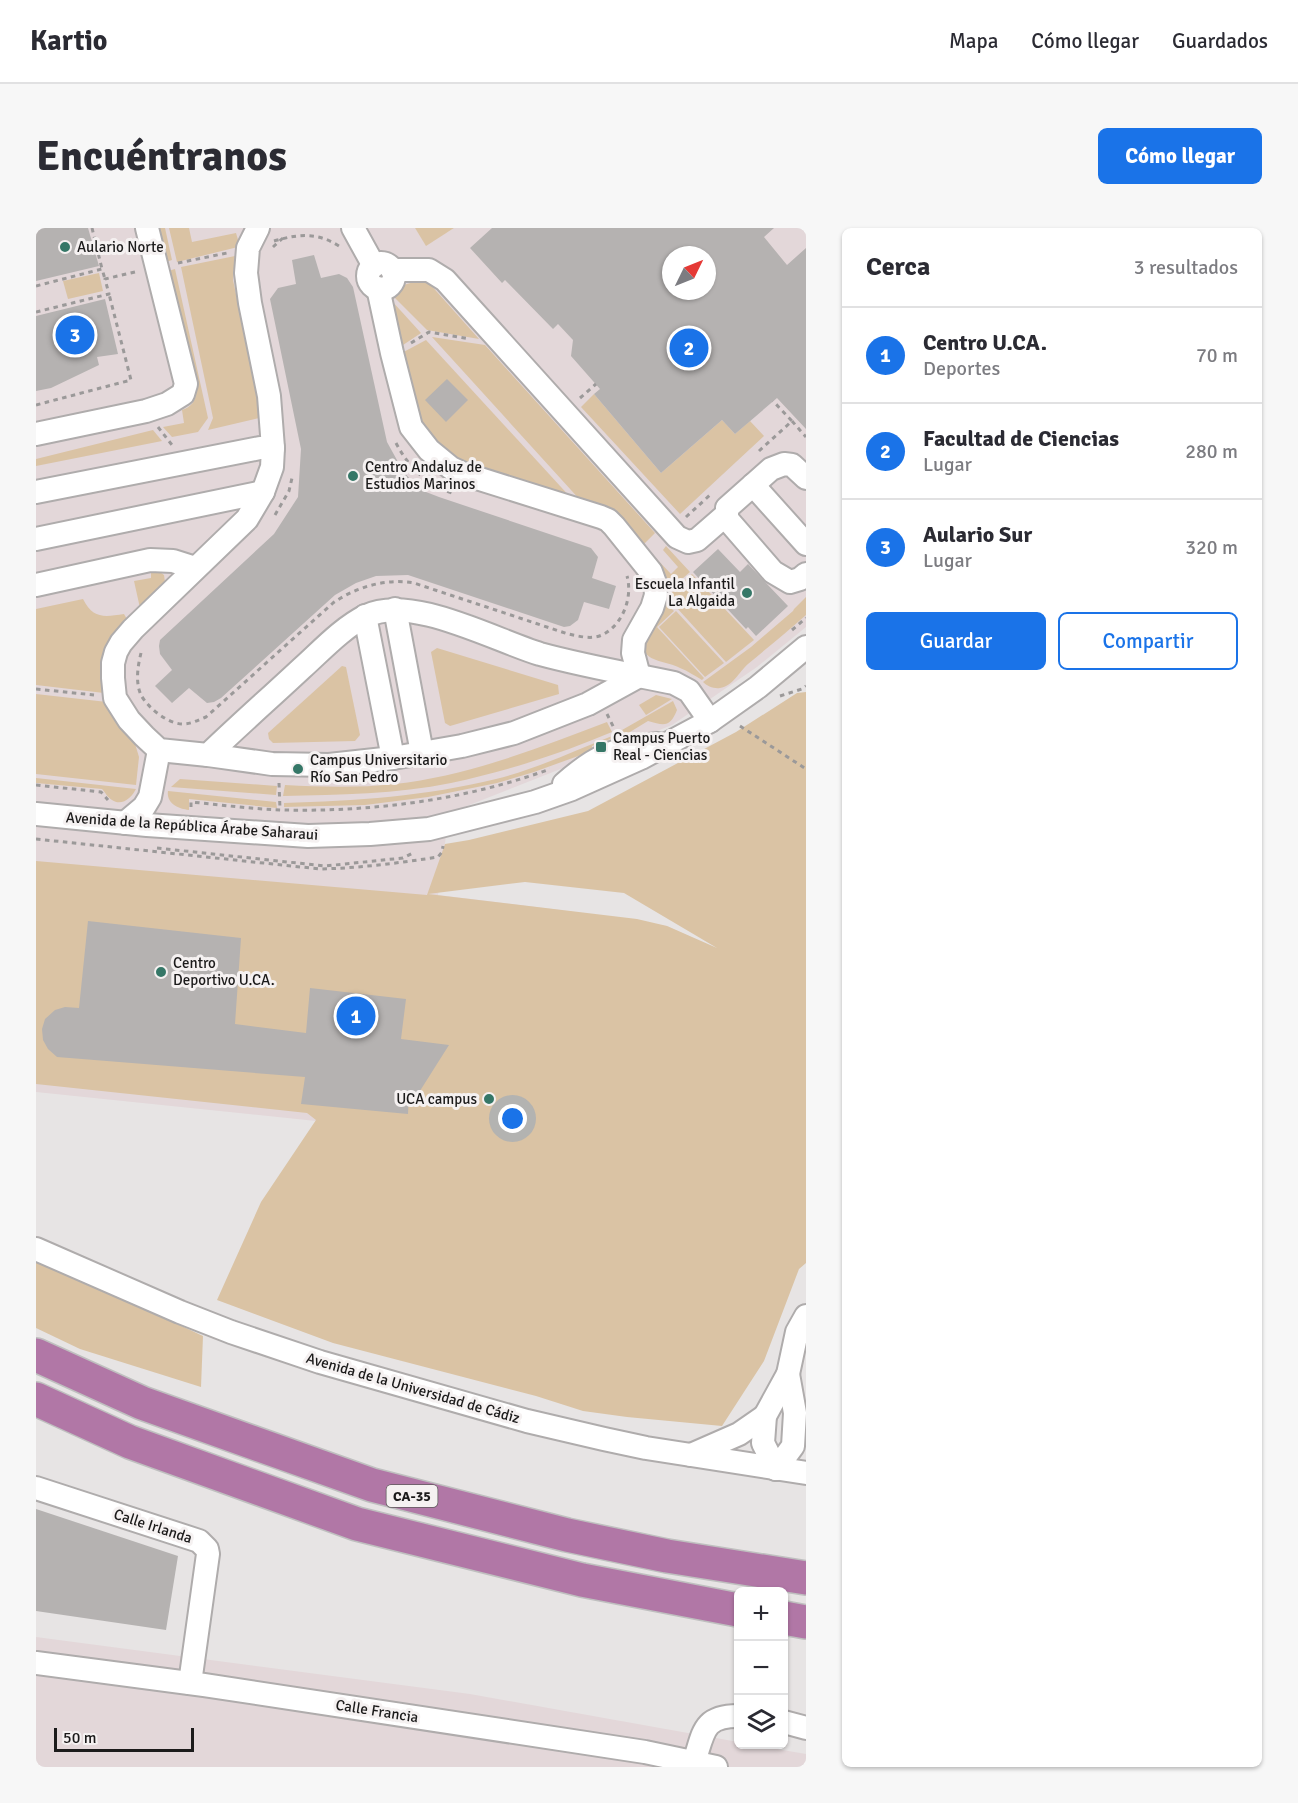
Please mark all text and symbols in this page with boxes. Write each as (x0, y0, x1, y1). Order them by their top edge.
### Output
text: Kartio (30, 24, 107, 58)
text: Mapa (949, 28, 998, 54)
text: Cómo llegar (1031, 28, 1139, 54)
text: Guardados (1172, 28, 1268, 54)
button: Cómo llegar (1098, 128, 1262, 184)
text: Encuéntranos (36, 131, 287, 182)
place label: Aulario Norte (77, 238, 164, 256)
marker: Aulario Norte (58, 240, 72, 254)
north arrow (662, 246, 716, 300)
text: Cerca (866, 251, 930, 283)
text: 3 resultados (1134, 255, 1238, 280)
pin: 3 (56, 312, 94, 358)
pin: 2 (670, 326, 708, 370)
text: Centro U.CA. (923, 329, 1047, 356)
text: 1 (880, 343, 891, 368)
text: 70 m (1196, 343, 1238, 368)
text: Deportes (923, 356, 1000, 381)
text: Facultad de Ciencias (923, 425, 1119, 452)
text: 2 (880, 439, 891, 464)
text: 280 m (1185, 439, 1238, 464)
text: Lugar (923, 452, 972, 477)
place label: Centro Andaluz de Estudios Marinos (365, 458, 482, 493)
marker: Centro Andaluz de Estudios Marinos (346, 469, 360, 483)
text: Aulario Sur (923, 521, 1032, 548)
text: 3 (880, 535, 891, 560)
text: 320 m (1185, 535, 1238, 560)
text: Lugar (923, 548, 972, 573)
place label: Escuela Infantil La Algaida (635, 575, 735, 610)
marker: Escuela Infantil La Algaida (740, 586, 754, 600)
button: Guardar (866, 612, 1046, 670)
button: Compartir (1058, 612, 1238, 670)
place label: Campus Puerto Real - Ciencias (613, 729, 710, 764)
marker: Campus Puerto Real - Ciencias (594, 740, 608, 754)
place label: Campus Universitario Río San Pedro (310, 751, 448, 786)
marker: Campus Universitario Río San Pedro (291, 762, 305, 776)
street label: Avenida de la República Árabe Saharaui (65, 807, 319, 844)
place label: Centro Deportivo U.CA. (173, 954, 275, 989)
marker: Centro Deportivo U.CA. (154, 965, 168, 979)
pin: 1 (336, 994, 376, 1038)
place label: UCA campus (396, 1090, 477, 1108)
marker: UCA campus (482, 1092, 496, 1106)
your location (498, 1104, 527, 1133)
street label: Avenida de la Universidad de Cádiz (304, 1349, 522, 1427)
road number: CA-35 (386, 1485, 437, 1507)
street label: Calle Irlanda (111, 1505, 195, 1547)
map controls (734, 1587, 788, 1749)
button: + (734, 1587, 788, 1641)
button: − (734, 1641, 788, 1695)
button: layers (734, 1695, 788, 1749)
street label: Calle Francia (334, 1696, 420, 1726)
scale bar (54, 1725, 194, 1752)
text: 50 m (63, 1728, 97, 1748)

